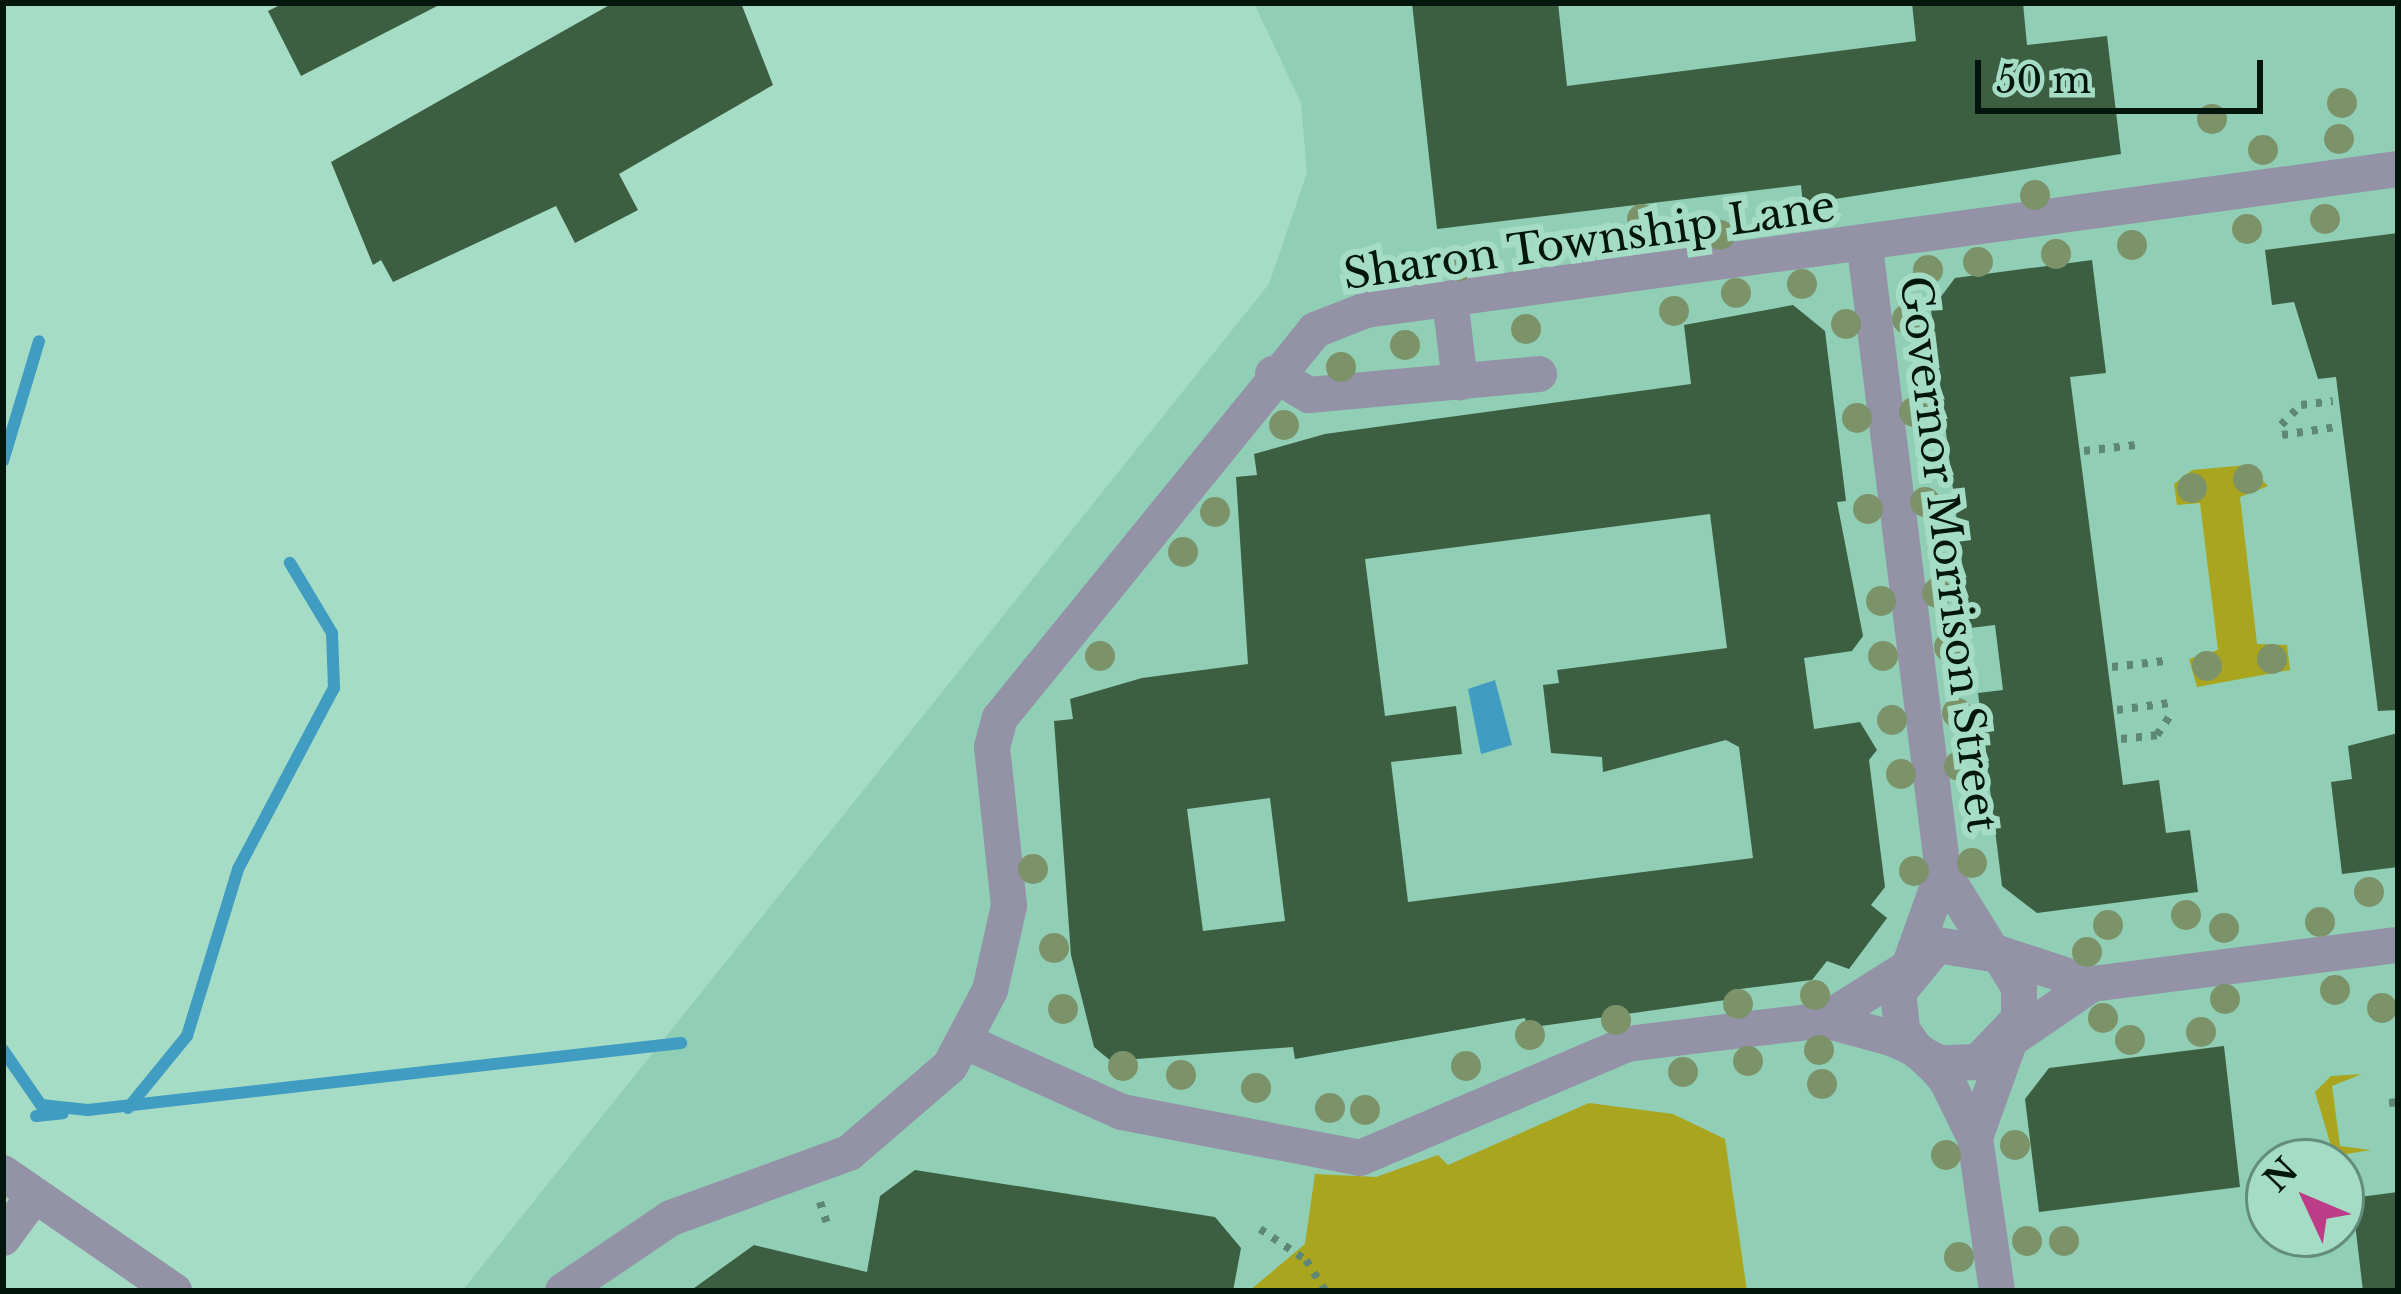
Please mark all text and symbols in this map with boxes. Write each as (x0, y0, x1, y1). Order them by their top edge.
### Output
scale bar (1981, 36, 2269, 110)
text: 50 m (1996, 58, 2091, 103)
street label: Sharon Township Lane (1339, 180, 1839, 300)
street label: Governor Morrison Street (1890, 273, 2008, 835)
north arrow (2245, 1138, 2365, 1258)
text: N (2255, 1149, 2306, 1200)

